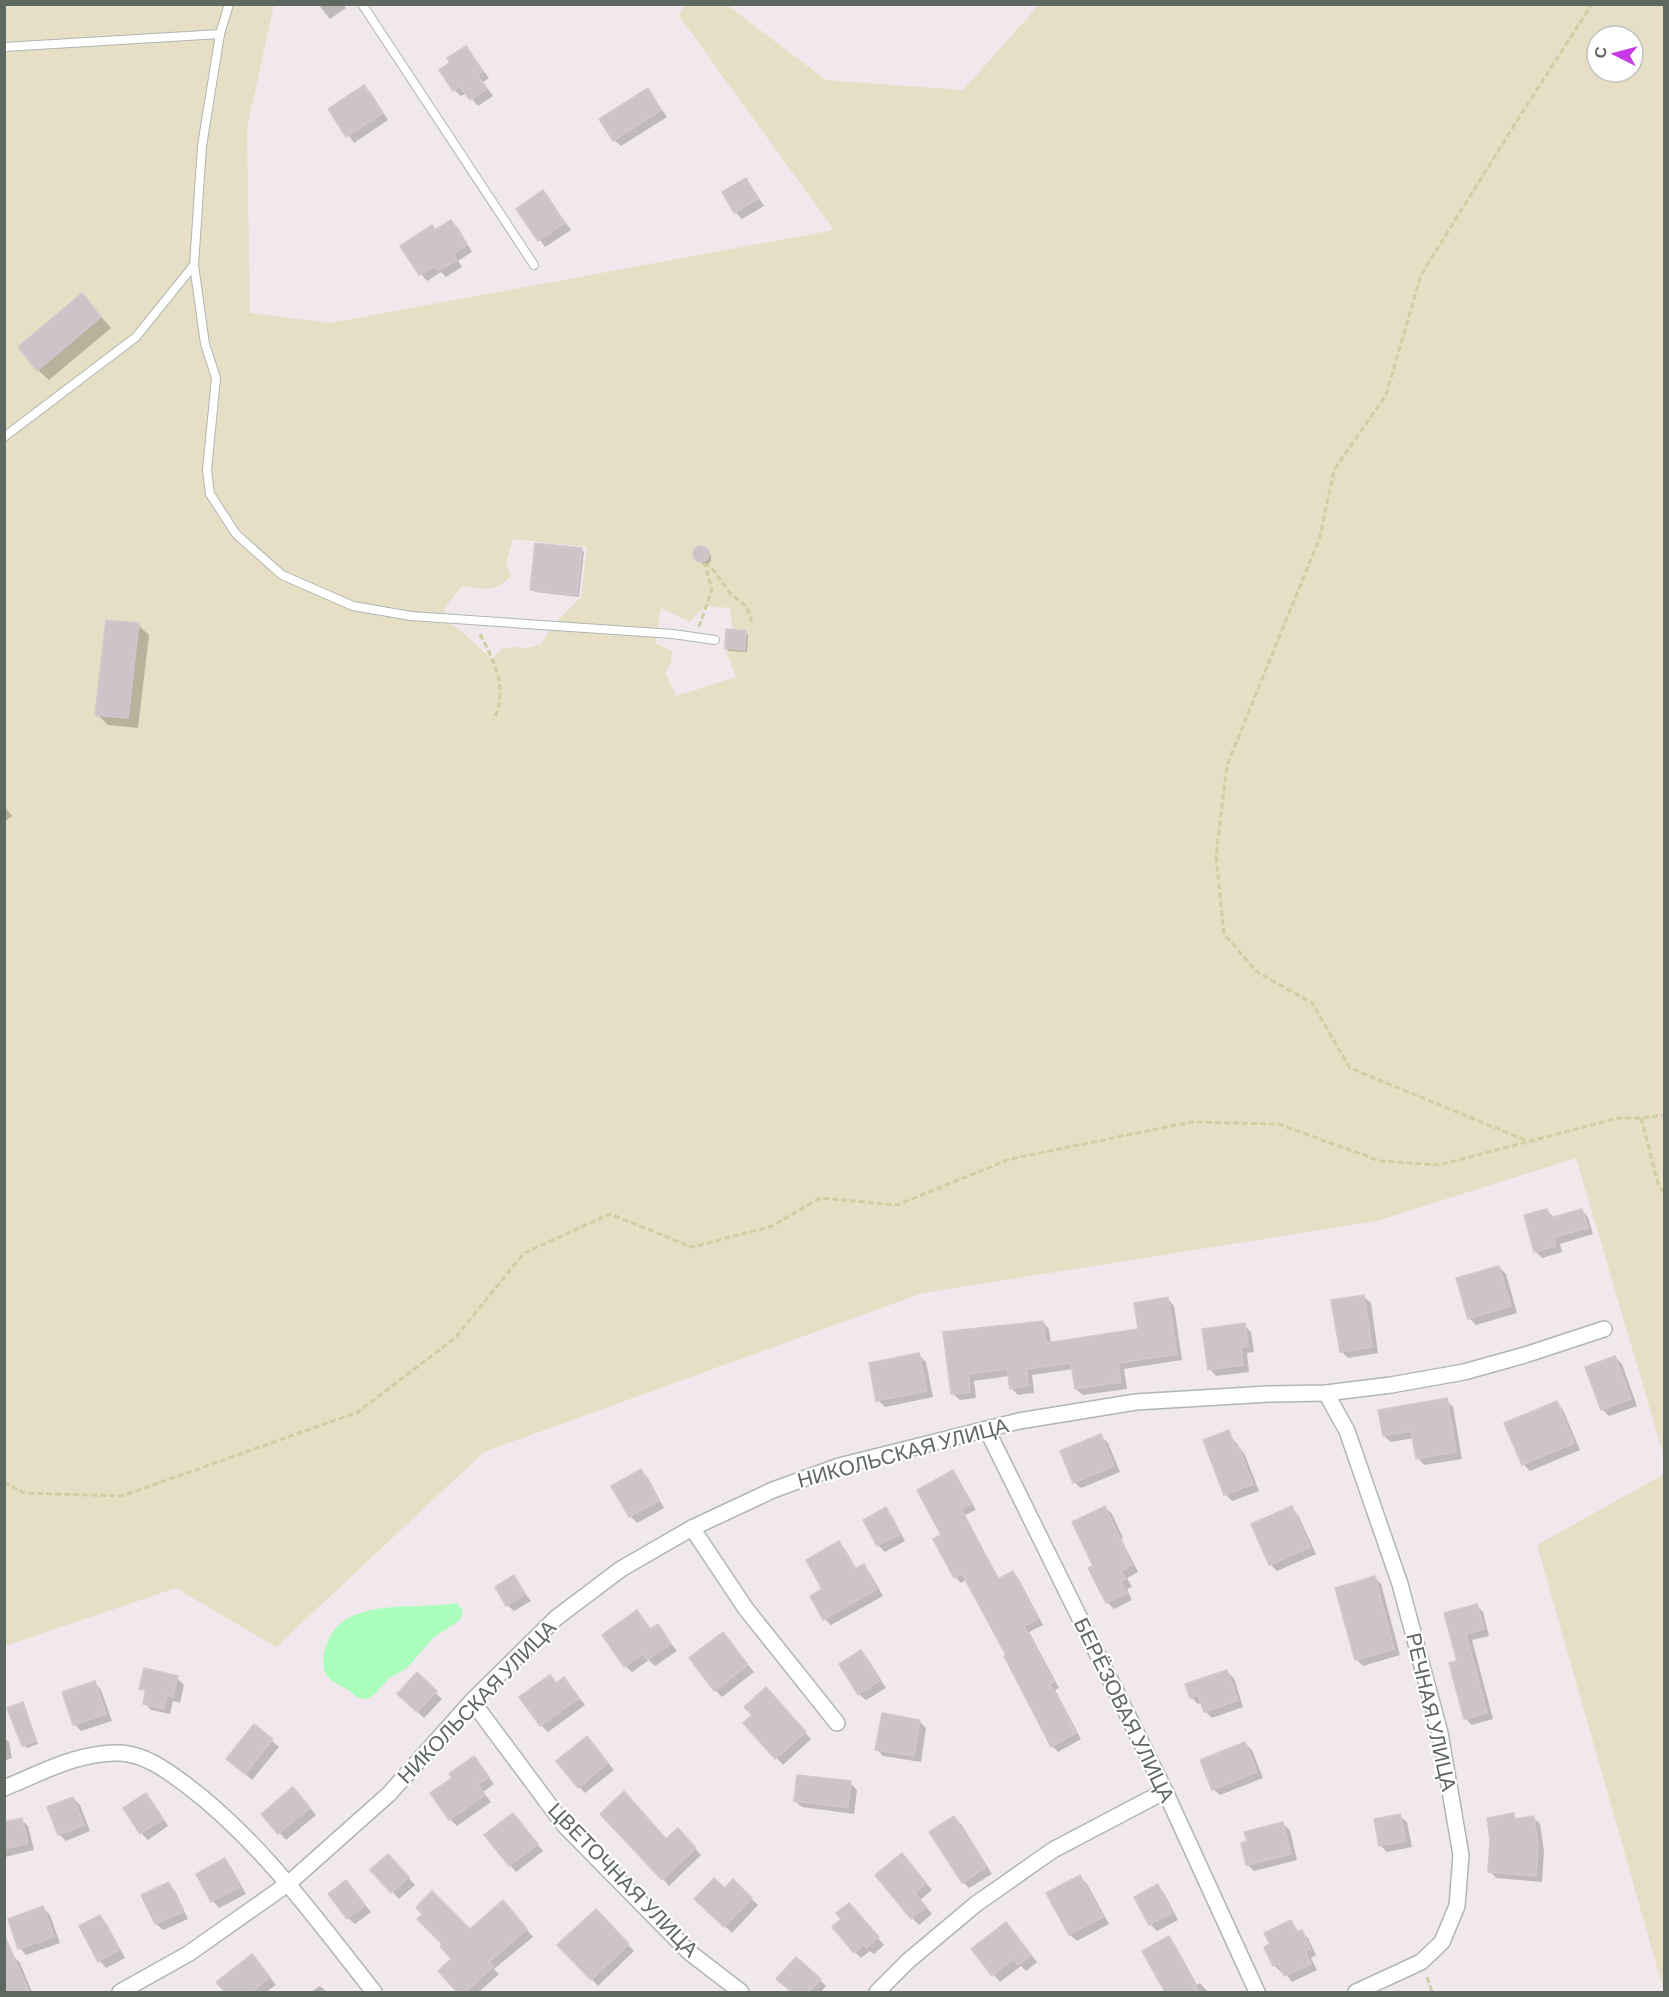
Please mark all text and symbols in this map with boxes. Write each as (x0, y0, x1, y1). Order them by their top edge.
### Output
north arrow (1585, 24, 1645, 84)
text: С (1590, 45, 1610, 59)
street label: НИКОЛЬСКАЯ УЛИЦА (794, 1411, 1011, 1492)
street label: БЕРЁЗОВАЯ УЛИЦА (1070, 1613, 1181, 1806)
street label: НИКОЛЬСКАЯ УЛИЦА (391, 1614, 560, 1788)
street label: РЕЧНАЯ УЛИЦА (1402, 1630, 1463, 1793)
street label: ЦВЕТОЧНАЯ УЛИЦА (544, 1797, 704, 1961)

